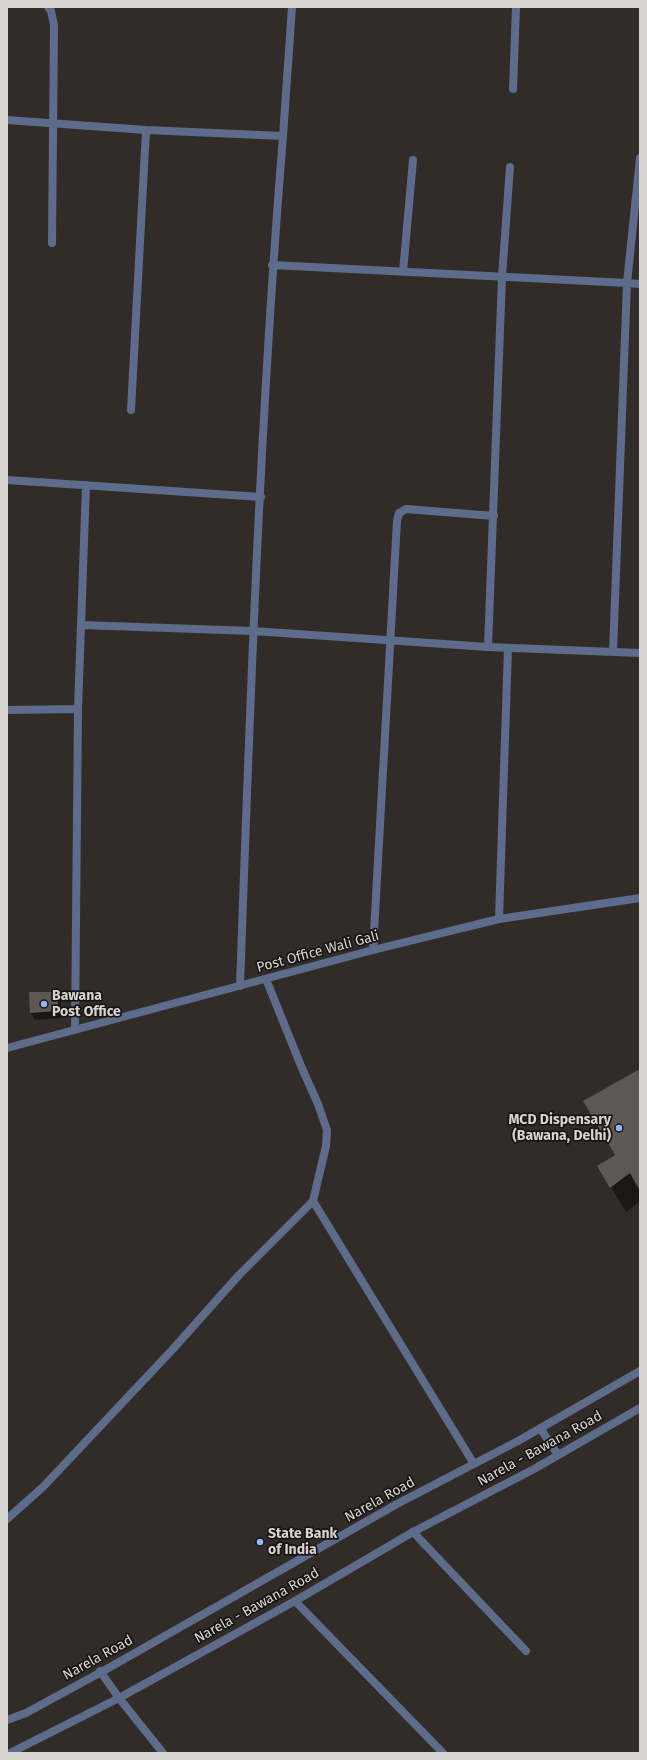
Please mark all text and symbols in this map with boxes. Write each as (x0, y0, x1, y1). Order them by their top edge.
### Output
street label: Post Office Wali Gali (255, 928, 381, 976)
place label: Bawana Post Office (52, 988, 121, 1020)
marker: Bawana Post Office (39, 999, 49, 1009)
place label: MCD Dispensary (Bawana, Delhi) (509, 1112, 611, 1144)
marker: MCD Dispensary (Bawana, Delhi) (614, 1123, 624, 1133)
street label: Narela - Bawana Road (475, 1408, 605, 1490)
street label: Narela Road (342, 1474, 418, 1526)
place label: State Bank of India (268, 1526, 337, 1558)
marker: State Bank of India (255, 1537, 265, 1547)
street label: Narela - Bawana Road (192, 1565, 322, 1647)
street label: Narela Road (60, 1632, 136, 1684)

